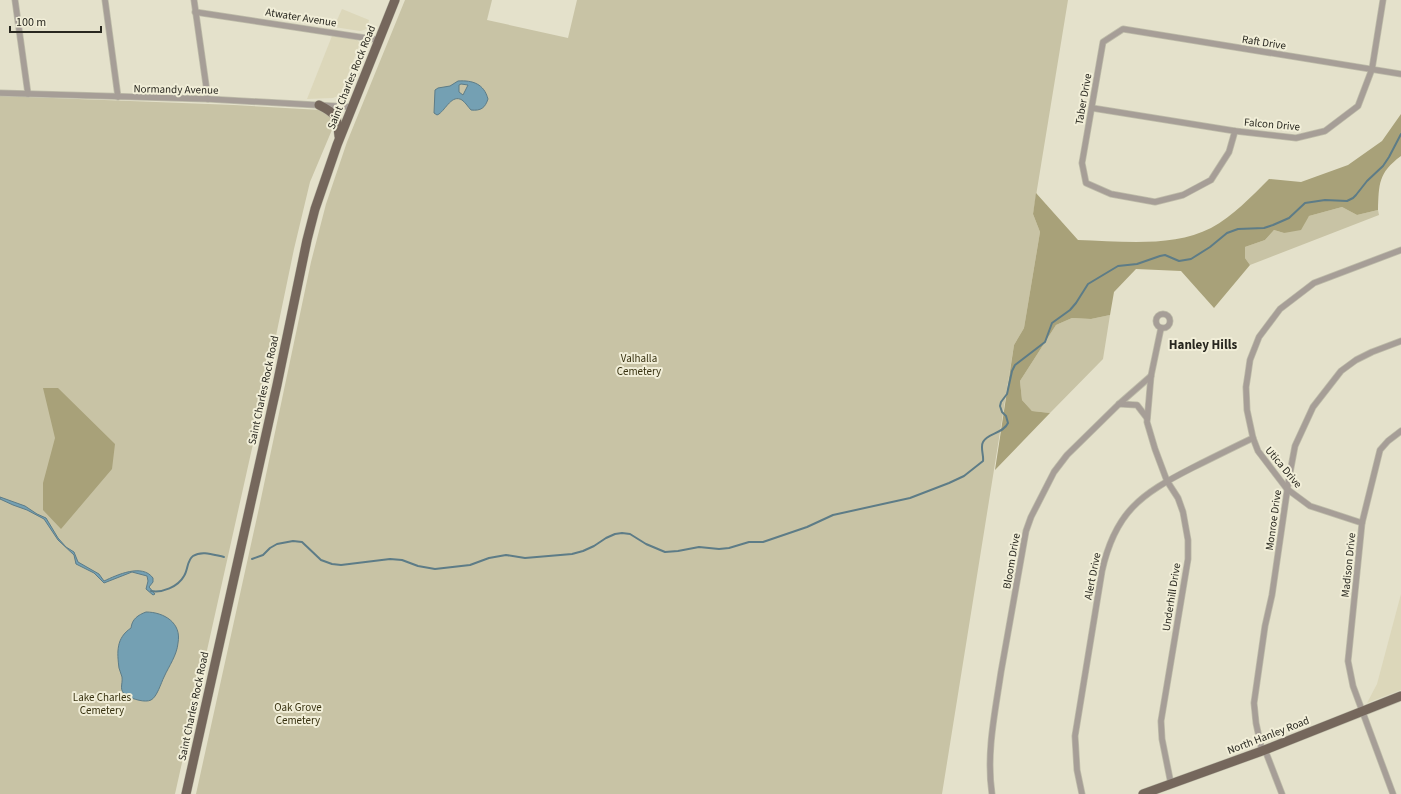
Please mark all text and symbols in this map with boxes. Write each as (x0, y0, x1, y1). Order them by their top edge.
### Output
street label: Atwater Avenue (264, 4, 338, 31)
scale bar (10, 8, 101, 34)
text: 100 m (16, 14, 46, 31)
street label: Saint Charles Rock Road (324, 23, 379, 132)
street label: Raft Drive (1241, 32, 1288, 53)
street label: Taber Drive (1072, 72, 1095, 126)
street label: Normandy Avenue (133, 81, 219, 98)
street label: Falcon Drive (1243, 115, 1301, 134)
street label: Saint Charles Rock Road (245, 334, 282, 446)
district label: Hanley Hills (1169, 336, 1237, 354)
park label: Valhalla Cemetery (617, 351, 661, 379)
street label: Utica Drive (1262, 443, 1306, 492)
street label: Monroe Drive (1262, 488, 1285, 551)
street label: Madison Drive (1338, 531, 1359, 598)
street label: Bloom Drive (999, 532, 1024, 590)
street label: Alert Drive (1081, 551, 1105, 601)
street label: Underhill Drive (1159, 561, 1184, 632)
street label: Saint Charles Rock Road (175, 650, 212, 762)
park label: Lake Charles Cemetery (73, 690, 132, 718)
park label: Oak Grove Cemetery (274, 700, 322, 728)
street label: North Hanley Road (1225, 713, 1311, 758)

